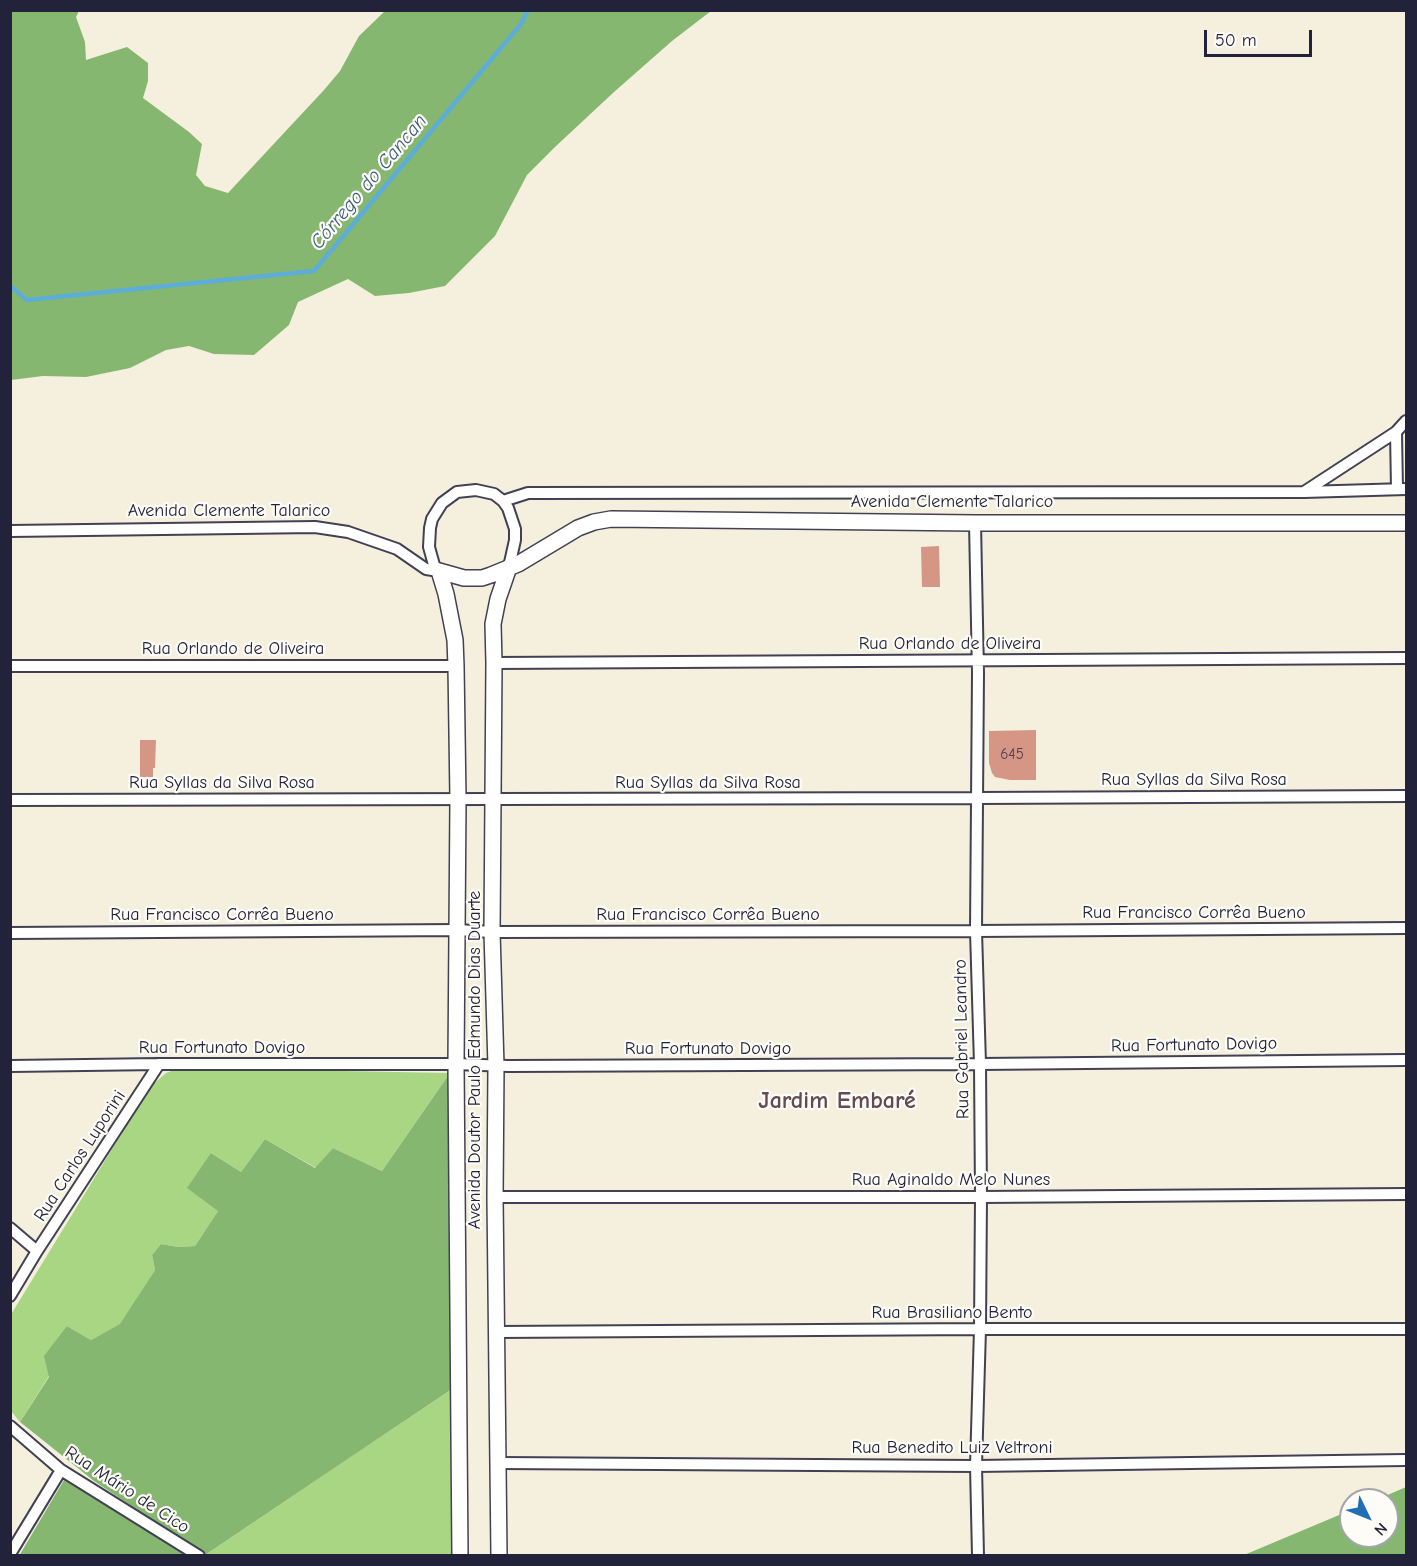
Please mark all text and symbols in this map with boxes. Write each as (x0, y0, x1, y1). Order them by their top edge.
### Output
scale bar (1207, 18, 1315, 56)
text: 50 m (1215, 30, 1257, 51)
water label: Córrego do Cancan (306, 110, 432, 254)
street label: Avenida Clemente Talarico (851, 491, 1053, 513)
street label: Avenida Clemente Talarico (128, 500, 330, 522)
street label: Rua Orlando de Oliveira (859, 633, 1041, 655)
street label: Rua Orlando de Oliveira (142, 638, 324, 660)
house number: 645 (1000, 746, 1024, 764)
street label: Rua Syllas da Silva Rosa (1101, 769, 1287, 791)
street label: Rua Syllas da Silva Rosa (129, 772, 315, 794)
street label: Rua Syllas da Silva Rosa (615, 772, 801, 794)
street label: Avenida Doutor Paulo Edmundo Dias Duarte (464, 891, 486, 1229)
street label: Rua Francisco Corrêa Bueno (1082, 902, 1306, 924)
street label: Rua Francisco Corrêa Bueno (110, 904, 334, 926)
street label: Rua Francisco Corrêa Bueno (596, 904, 820, 926)
street label: Rua Gabriel Leandro (950, 959, 974, 1119)
street label: Rua Fortunato Dovigo (1111, 1033, 1277, 1057)
street label: Rua Fortunato Dovigo (139, 1037, 305, 1059)
street label: Rua Fortunato Dovigo (625, 1038, 791, 1060)
street label: Rua Carlos Luporini (30, 1086, 130, 1226)
district label: Jardim Embaré (758, 1087, 916, 1115)
street label: Rua Aginaldo Melo Nunes (852, 1169, 1050, 1191)
street label: Rua Brasiliano Bento (871, 1302, 1033, 1324)
street label: Rua Benedito Luiz Veltroni (851, 1437, 1053, 1459)
street label: Rua Mário de Cico (61, 1442, 193, 1538)
north arrow (1339, 1488, 1399, 1548)
text: N (1371, 1519, 1391, 1539)

